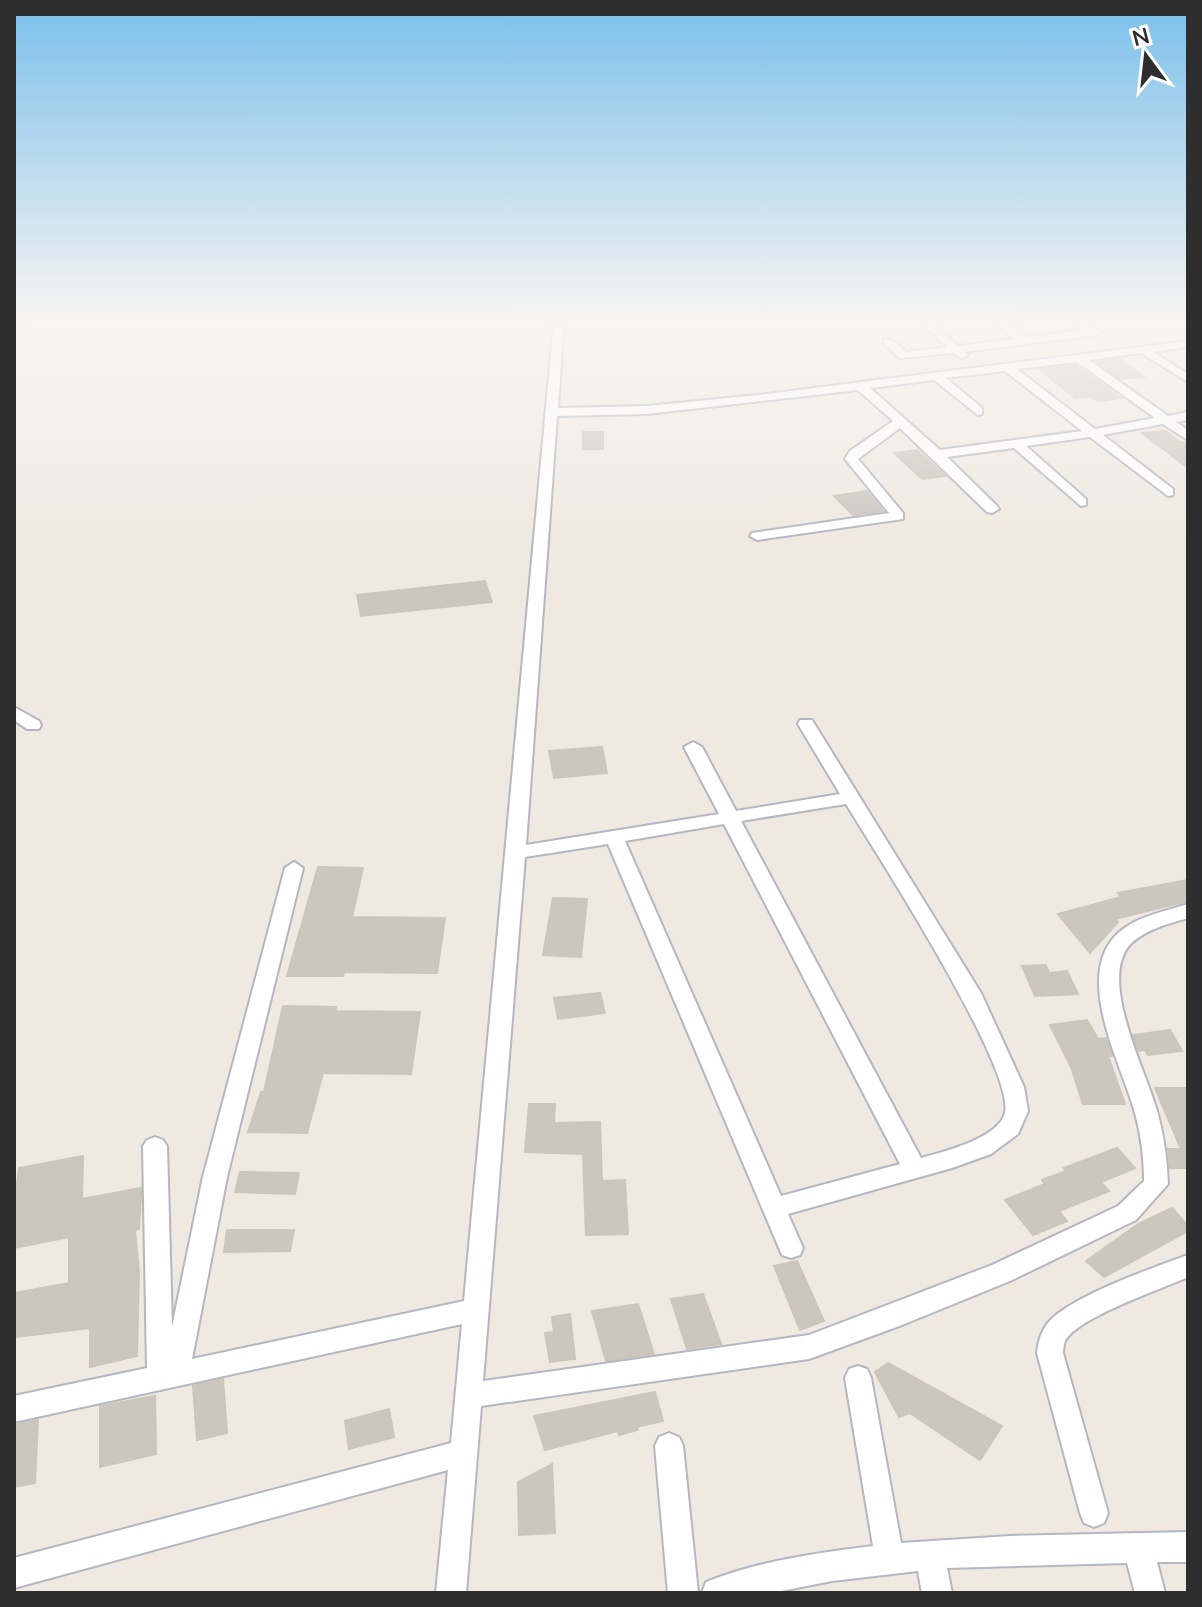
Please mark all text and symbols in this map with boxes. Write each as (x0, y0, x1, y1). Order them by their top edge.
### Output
north arrow (1106, 16, 1186, 96)
text: N (1129, 21, 1152, 52)

